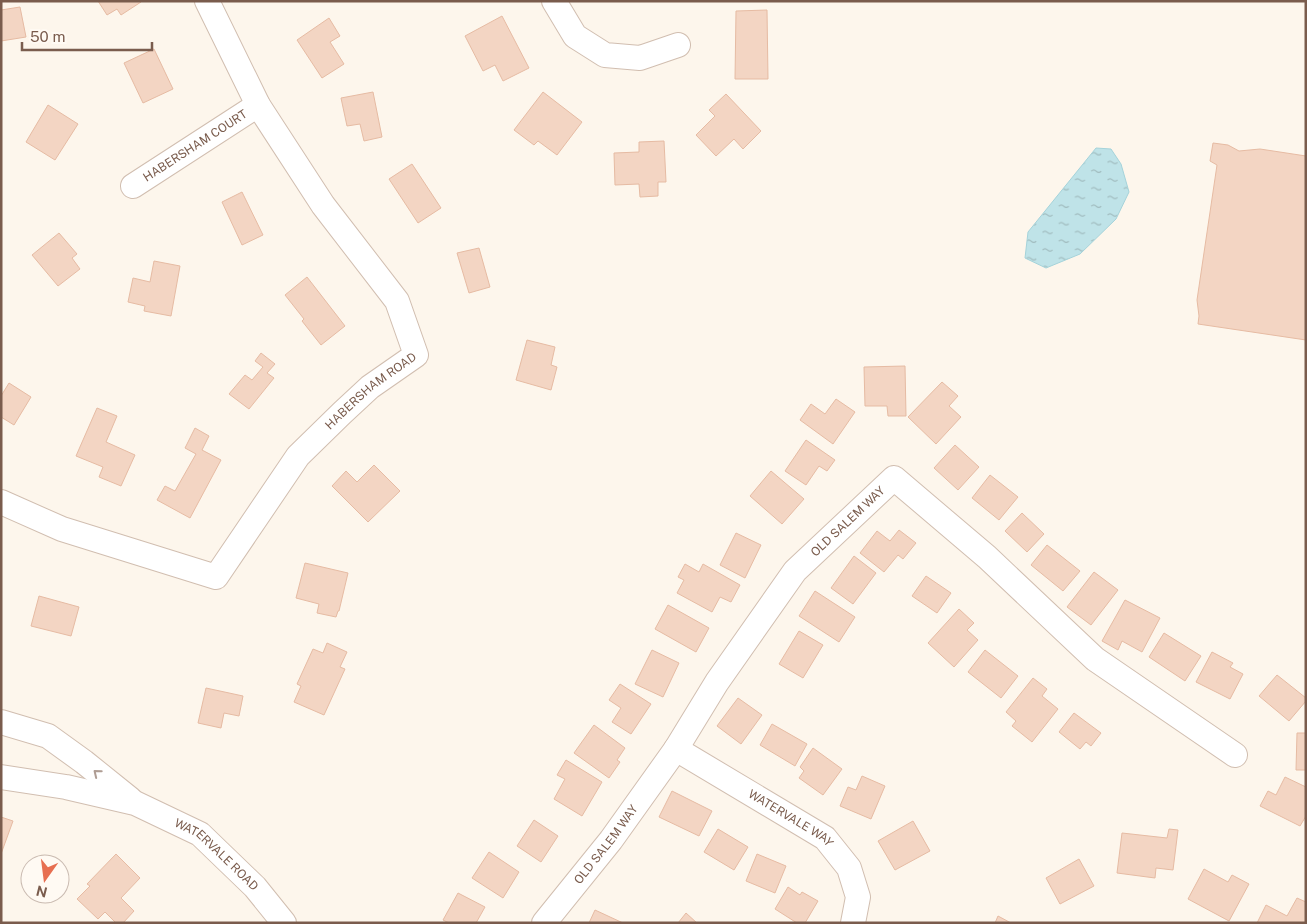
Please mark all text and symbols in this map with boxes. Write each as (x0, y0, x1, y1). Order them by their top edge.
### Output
scale bar (22, 20, 152, 52)
text: 50 m (30, 28, 65, 45)
street label: HABERSHAM COURT (141, 107, 250, 185)
street label: HABERSHAM ROAD (322, 350, 419, 432)
street label: OLD SALEM WAY (808, 483, 888, 560)
one-way arrow (94, 770, 103, 778)
street label: WATERVALE WAY (746, 787, 837, 850)
street label: OLD SALEM WAY (571, 802, 641, 887)
street label: WATERVALE ROAD (172, 816, 261, 893)
north arrow (20, 854, 70, 904)
text: N (35, 883, 49, 901)

